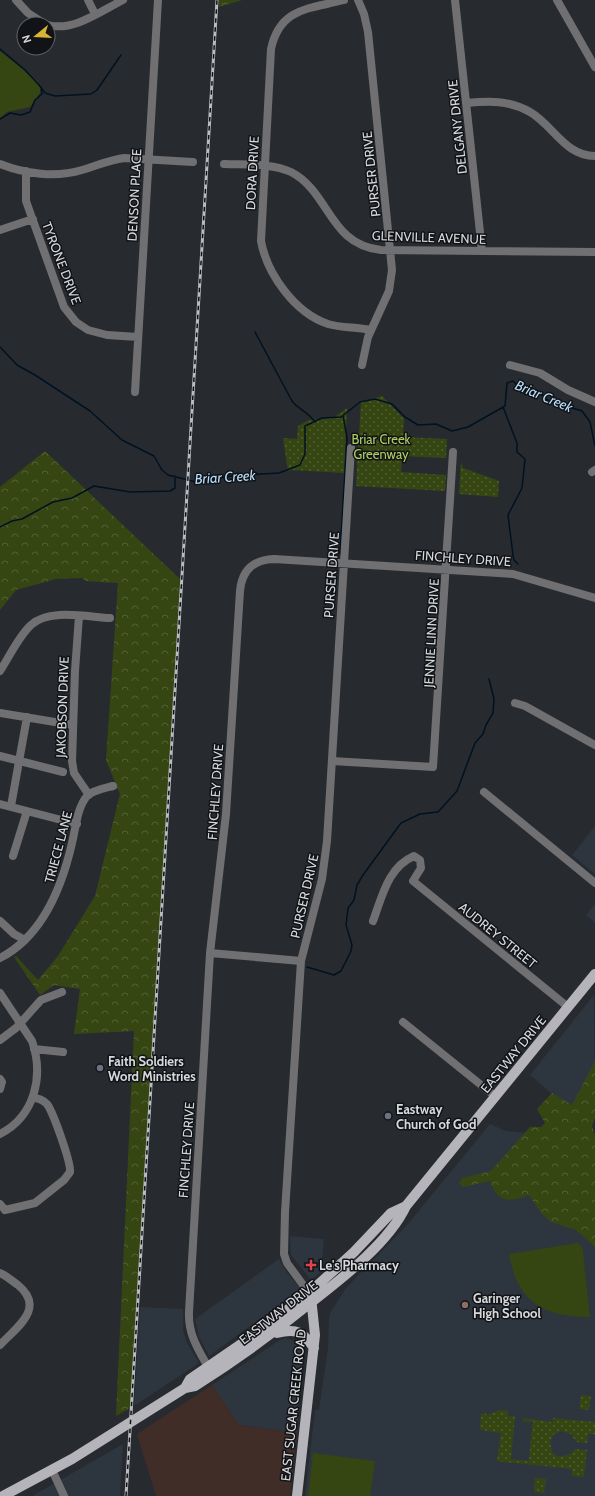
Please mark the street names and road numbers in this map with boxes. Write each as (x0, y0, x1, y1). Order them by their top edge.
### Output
street label: DELGANY DRIVE (444, 79, 470, 175)
street label: PURSER DRIVE (359, 130, 383, 218)
street label: DORA DRIVE (242, 136, 262, 210)
street label: DENSON PLACE (124, 148, 144, 242)
street label: TYRONE DRIVE (39, 219, 85, 307)
street label: GLENVILLE AVENUE (372, 227, 486, 247)
street label: PURSER DRIVE (320, 532, 342, 618)
street label: FINCHLEY DRIVE (414, 547, 512, 569)
street label: JENNIE LINN DRIVE (420, 578, 442, 689)
street label: JAKOBSON DRIVE (52, 656, 72, 759)
street label: FINCHLEY DRIVE (204, 743, 226, 841)
street label: TRIECE LANE (41, 809, 75, 885)
street label: PURSER DRIVE (287, 852, 321, 940)
street label: AUDREY STREET (456, 899, 540, 971)
street label: EASTWAY DRIVE (477, 1012, 549, 1096)
street label: FINCHLEY DRIVE (175, 1101, 197, 1199)
street label: EASTWAY DRIVE (236, 1277, 320, 1347)
street label: EAST SUGAR CREEK ROAD (277, 1328, 309, 1482)

